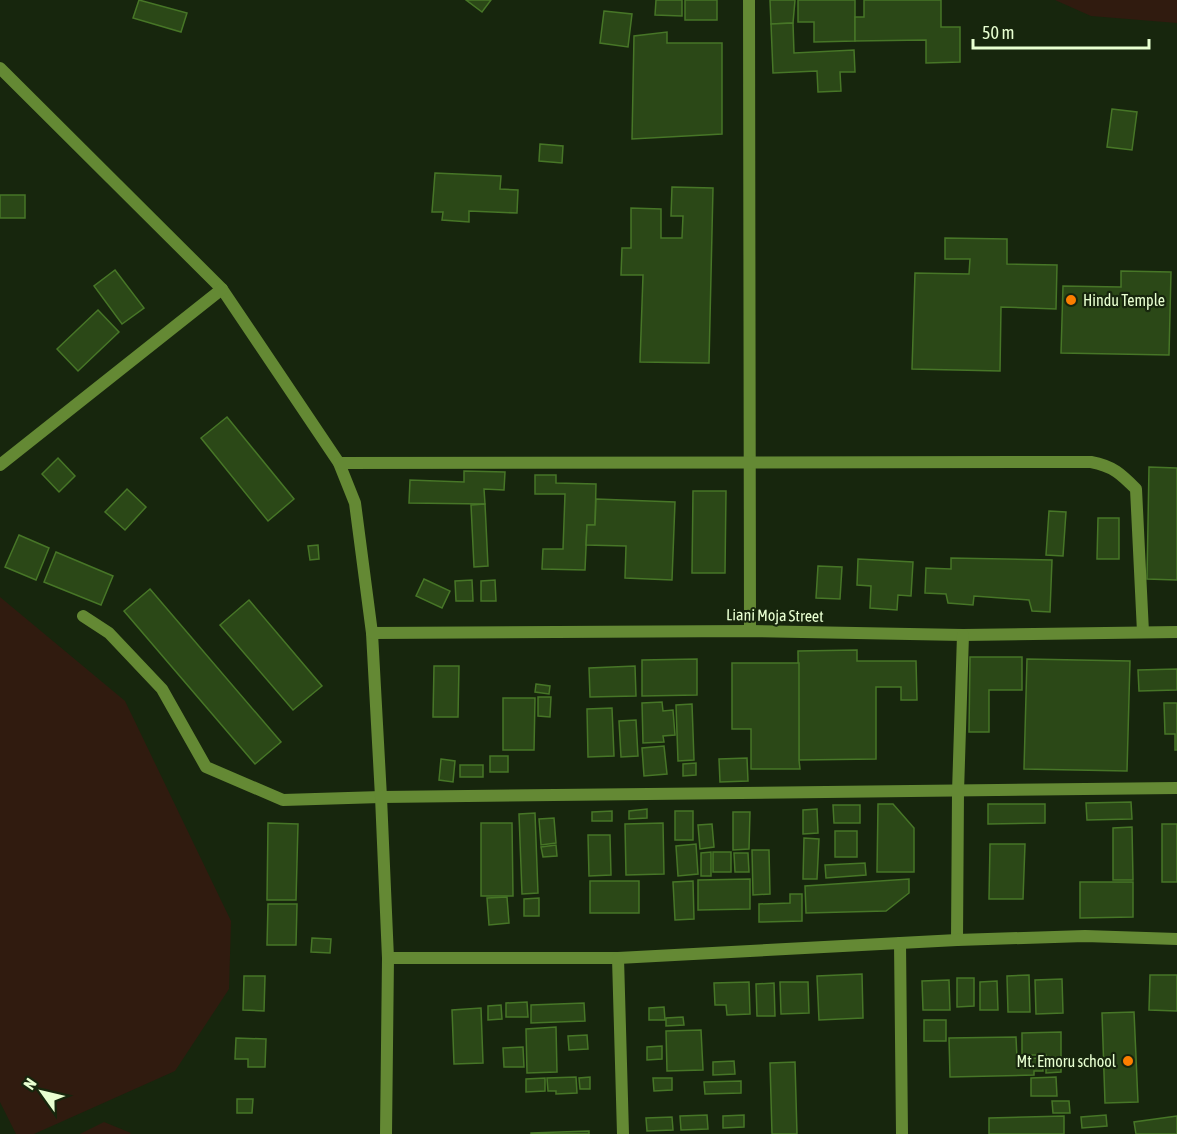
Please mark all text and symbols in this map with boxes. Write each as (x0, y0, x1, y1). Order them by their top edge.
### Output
scale bar (973, 12, 1148, 50)
text: 50 m (982, 22, 1014, 43)
place label: Hindu Temple (1083, 291, 1165, 310)
marker: Hindu Temple (1064, 293, 1078, 307)
street label: Liani Moja Street (726, 605, 824, 626)
place label: Mt. Emoru school (1017, 1052, 1117, 1070)
marker: Mt. Emoru school (1121, 1054, 1135, 1068)
north arrow (12, 1062, 72, 1122)
text: N (19, 1075, 40, 1093)

